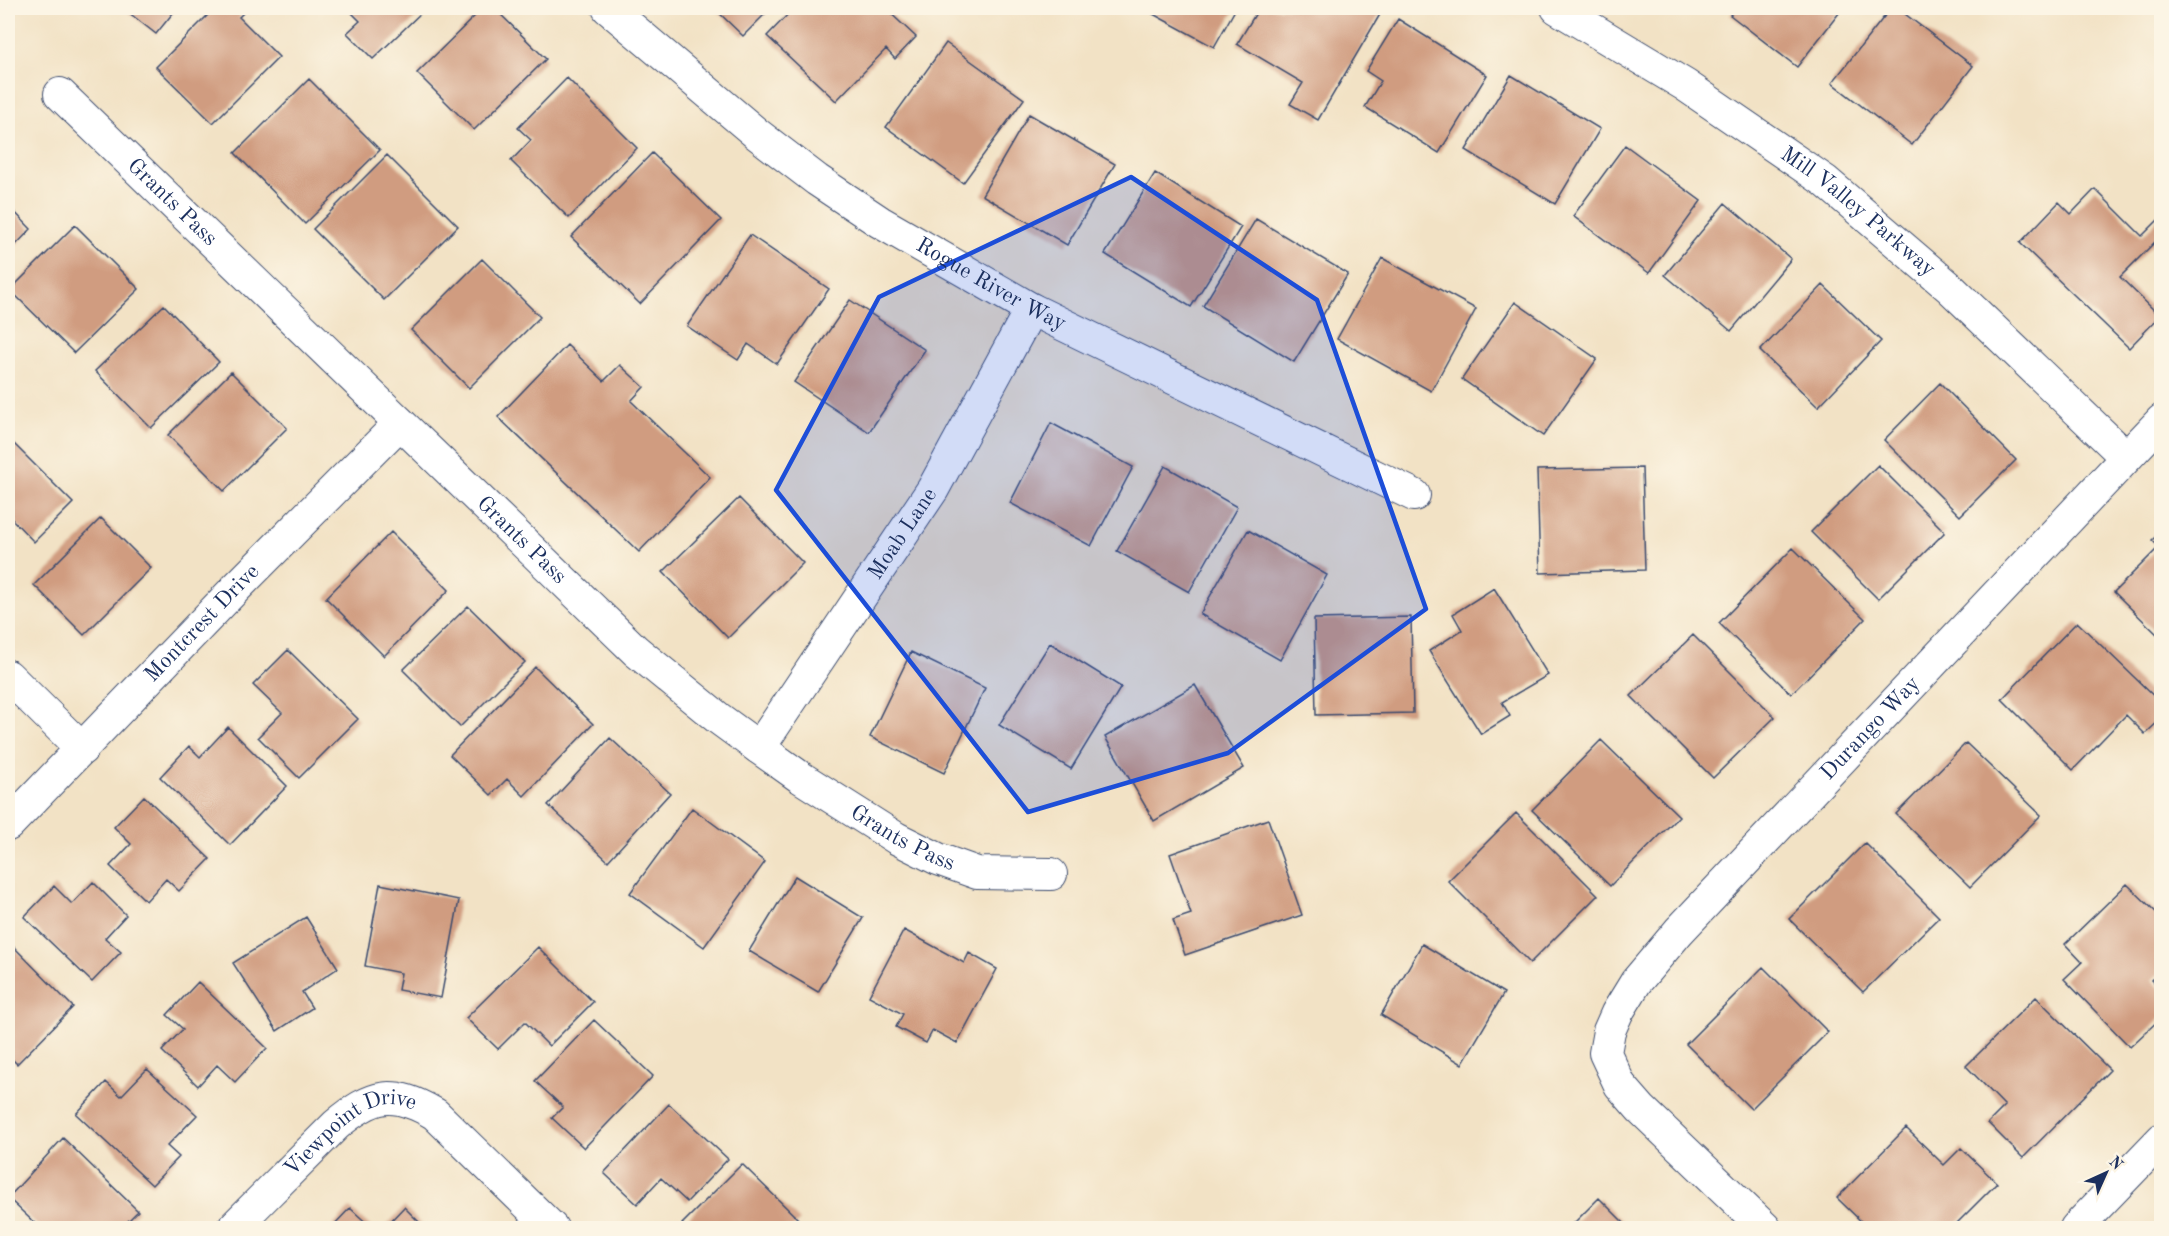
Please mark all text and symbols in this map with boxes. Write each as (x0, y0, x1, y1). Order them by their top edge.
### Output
street label: Mill Valley Parkway (1776, 143, 1940, 281)
street label: Grants Pass (123, 155, 221, 250)
street label: Rogue River Way (912, 234, 1070, 335)
street label: Moab Lane (864, 484, 941, 584)
street label: Grants Pass (473, 492, 571, 588)
street label: Montcrest Drive (141, 560, 264, 686)
street label: Durango Way (1817, 672, 1925, 785)
street label: Grants Pass (847, 801, 957, 875)
street label: Viewpoint Drive (280, 1087, 420, 1181)
north arrow (2076, 1143, 2136, 1203)
text: N (2105, 1154, 2126, 1174)

